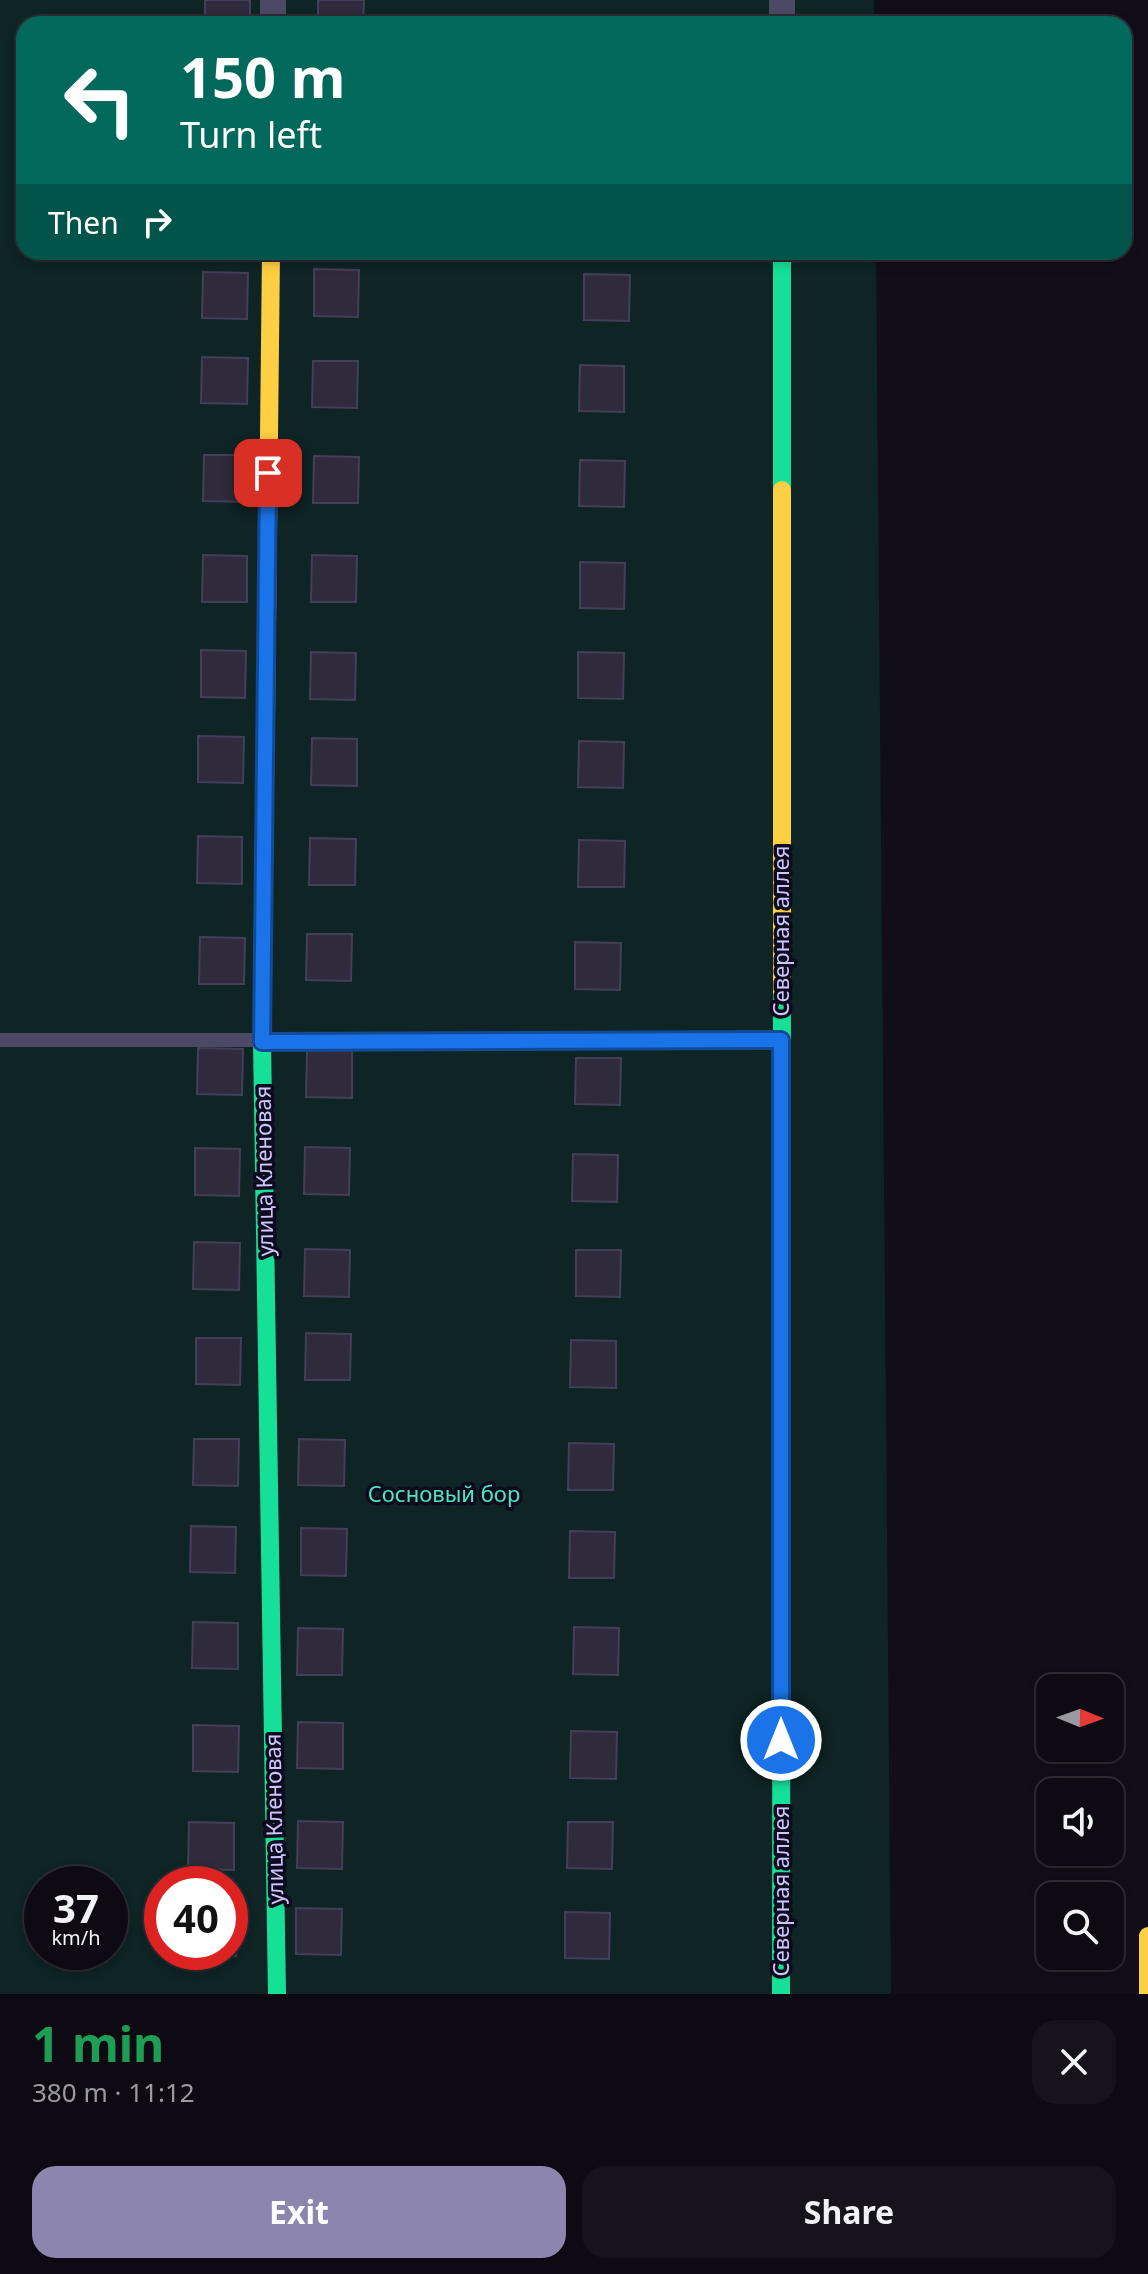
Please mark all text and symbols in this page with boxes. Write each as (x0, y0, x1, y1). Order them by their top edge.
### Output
text: 150 m (180, 38, 345, 114)
icon: left (48, 48, 152, 152)
text: Turn left (180, 110, 322, 159)
icon: right (135, 200, 179, 244)
text: Then (48, 202, 119, 243)
pin (234, 439, 302, 507)
icon: arrive (246, 451, 290, 495)
street label: Северная аллея (765, 846, 795, 1016)
street label: улица Кленовая (247, 1085, 279, 1257)
park label: Сосновый бор (368, 1478, 520, 1508)
north arrow (1036, 1674, 1124, 1762)
map controls (1036, 1674, 1124, 1970)
position arrow (739, 1698, 823, 1782)
street label: улица Кленовая (257, 1733, 289, 1905)
button: sound (1036, 1778, 1124, 1866)
street label: Северная аллея (765, 1806, 795, 1976)
speed limit sign: 40 (144, 1866, 248, 1970)
text: 37 (53, 1880, 99, 1935)
button: search (1036, 1882, 1124, 1970)
text: km/h (51, 1924, 101, 1951)
text: 1 min (32, 2011, 164, 2076)
button: close (1032, 2020, 1116, 2104)
text: 380 m · 11:12 (32, 2074, 195, 2110)
button: Exit (32, 2166, 566, 2258)
button: Share (582, 2166, 1116, 2258)

